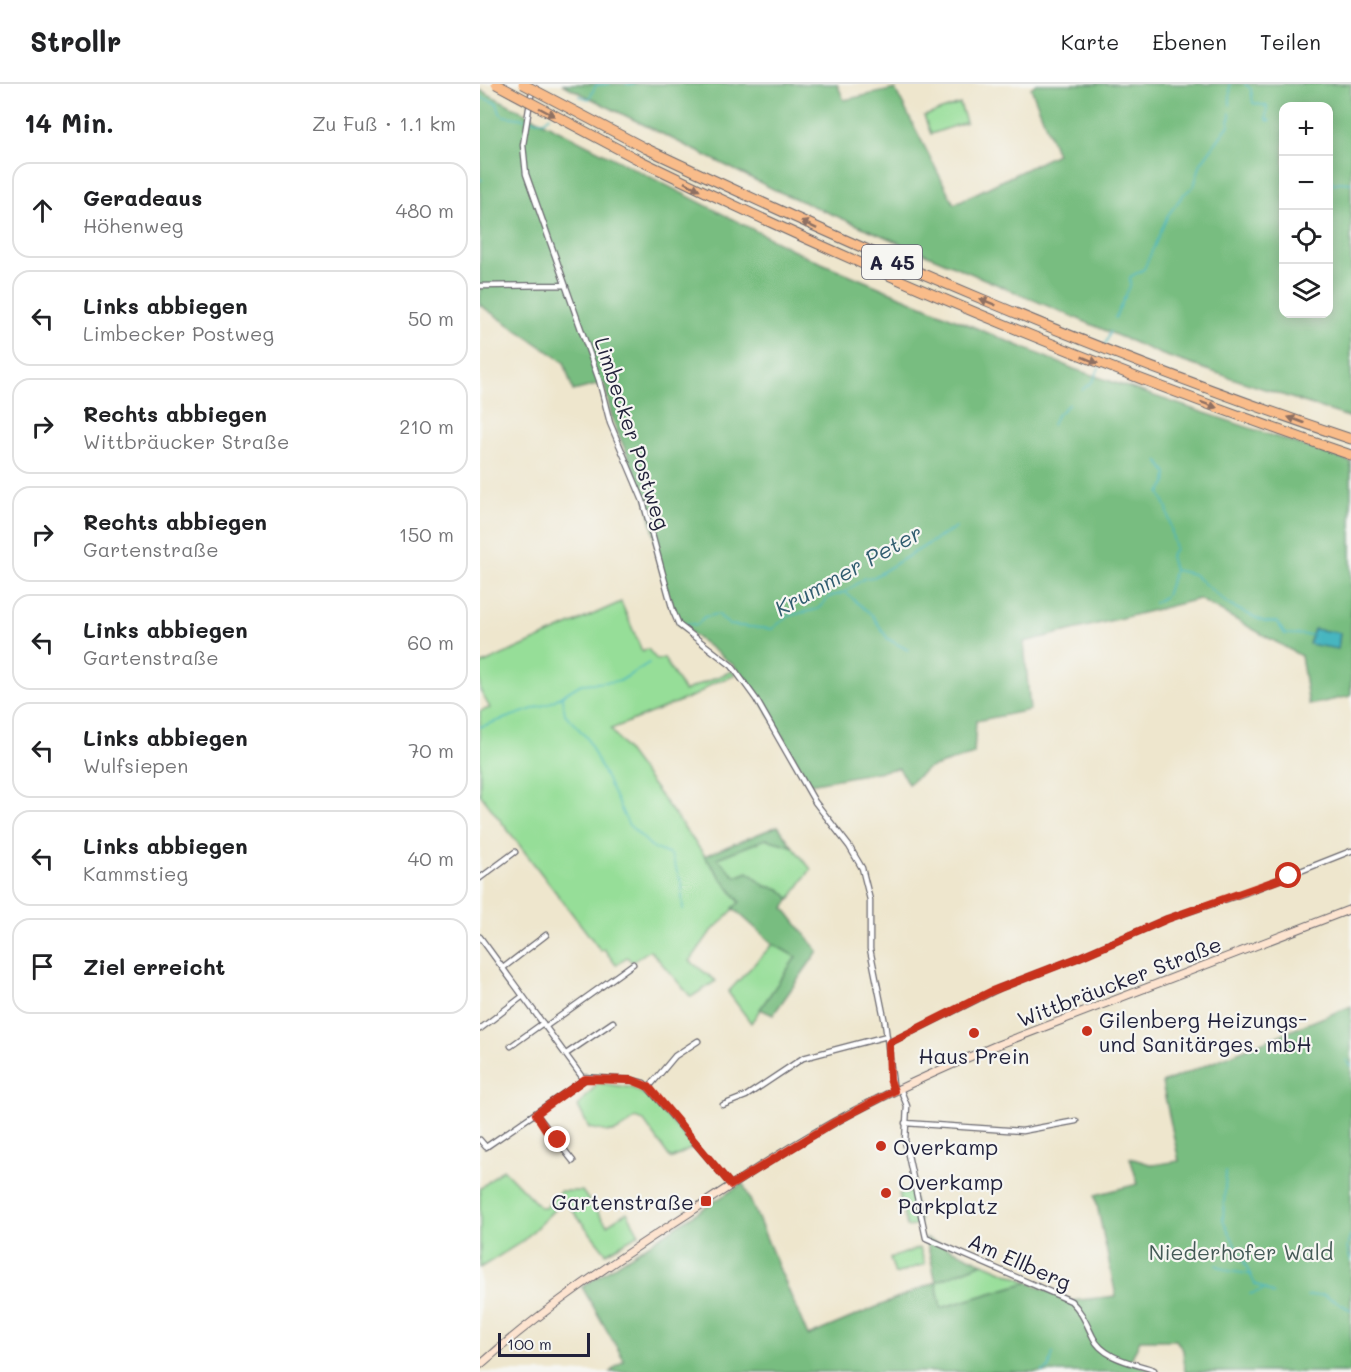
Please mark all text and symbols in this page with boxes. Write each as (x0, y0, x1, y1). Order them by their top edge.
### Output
text: Strollr (30, 23, 121, 59)
text: Karte (1061, 28, 1119, 55)
text: Ebenen (1152, 28, 1227, 55)
text: Teilen (1260, 28, 1321, 55)
map controls (1279, 102, 1333, 318)
button: + (1279, 102, 1333, 156)
text: 14 Min. (24, 106, 114, 140)
one-way arrow (539, 107, 556, 117)
text: Zu Fuß · 1.1 km (312, 110, 456, 136)
button: − (1279, 156, 1333, 210)
one-way arrow (683, 181, 700, 190)
text: Geradeaus (83, 183, 202, 212)
icon: ahead (26, 194, 59, 227)
text: 480 m (395, 197, 454, 223)
button: locate (1279, 210, 1333, 264)
text: Höhenweg (83, 212, 183, 238)
one-way arrow (800, 220, 817, 229)
road number: A 45 (862, 245, 922, 279)
button: layers (1279, 264, 1333, 318)
text: Links abbiegen (83, 291, 248, 320)
one-way arrow (978, 297, 996, 307)
icon: left (26, 302, 59, 335)
text: 50 m (408, 305, 454, 331)
text: Limbecker Postweg (83, 320, 274, 346)
street label: Limbecker Postweg (589, 333, 677, 533)
one-way arrow (1082, 355, 1100, 365)
text: Rechts abbiegen (83, 399, 267, 428)
one-way arrow (1200, 401, 1218, 411)
icon: right (26, 410, 59, 443)
text: 210 m (399, 413, 454, 439)
one-way arrow (1287, 415, 1305, 424)
text: Wittbräucker Straße (83, 428, 289, 454)
text: Rechts abbiegen (83, 507, 267, 536)
water label: Krummer Peter (769, 517, 927, 623)
icon: right (26, 518, 59, 551)
text: 150 m (399, 521, 454, 547)
text: Gartenstraße (83, 536, 219, 562)
text: Links abbiegen (83, 615, 248, 644)
icon: left (26, 626, 59, 659)
text: 60 m (407, 629, 454, 655)
text: Gartenstraße (83, 644, 219, 670)
text: Links abbiegen (83, 723, 248, 752)
icon: left (26, 734, 59, 767)
text: 70 m (408, 737, 454, 763)
text: Wulfsiepen (83, 752, 188, 778)
text: Links abbiegen (83, 831, 248, 860)
icon: left (26, 842, 59, 875)
text: 40 m (408, 845, 454, 871)
text: Kammstieg (83, 860, 188, 886)
route start (1275, 862, 1301, 888)
street label: Wittbräucker Straße (1013, 930, 1225, 1032)
icon: arrive (26, 950, 59, 983)
text: Ziel erreicht (83, 952, 225, 981)
place label: Gilenberg Heizungs- und Sanitärges. mbH (1099, 1006, 1311, 1057)
marker: Gilenberg Heizungs- und Sanitärges. mbH (1080, 1024, 1094, 1038)
marker: Haus Prein (967, 1026, 981, 1040)
place label: Haus Prein (919, 1042, 1029, 1069)
route end (544, 1126, 570, 1152)
place label: Overkamp (893, 1133, 998, 1160)
marker: Overkamp (874, 1139, 888, 1153)
place label: Overkamp Parkplatz (898, 1168, 1003, 1219)
marker: Overkamp Parkplatz (879, 1186, 893, 1200)
place label: Gartenstraße (552, 1188, 694, 1215)
marker: Gartenstraße (699, 1194, 713, 1208)
street label: Am Ellberg (964, 1226, 1076, 1296)
park label: Niederhofer Wald (1149, 1238, 1333, 1265)
scale bar (498, 1330, 590, 1358)
text: 100 m (507, 1333, 552, 1354)

